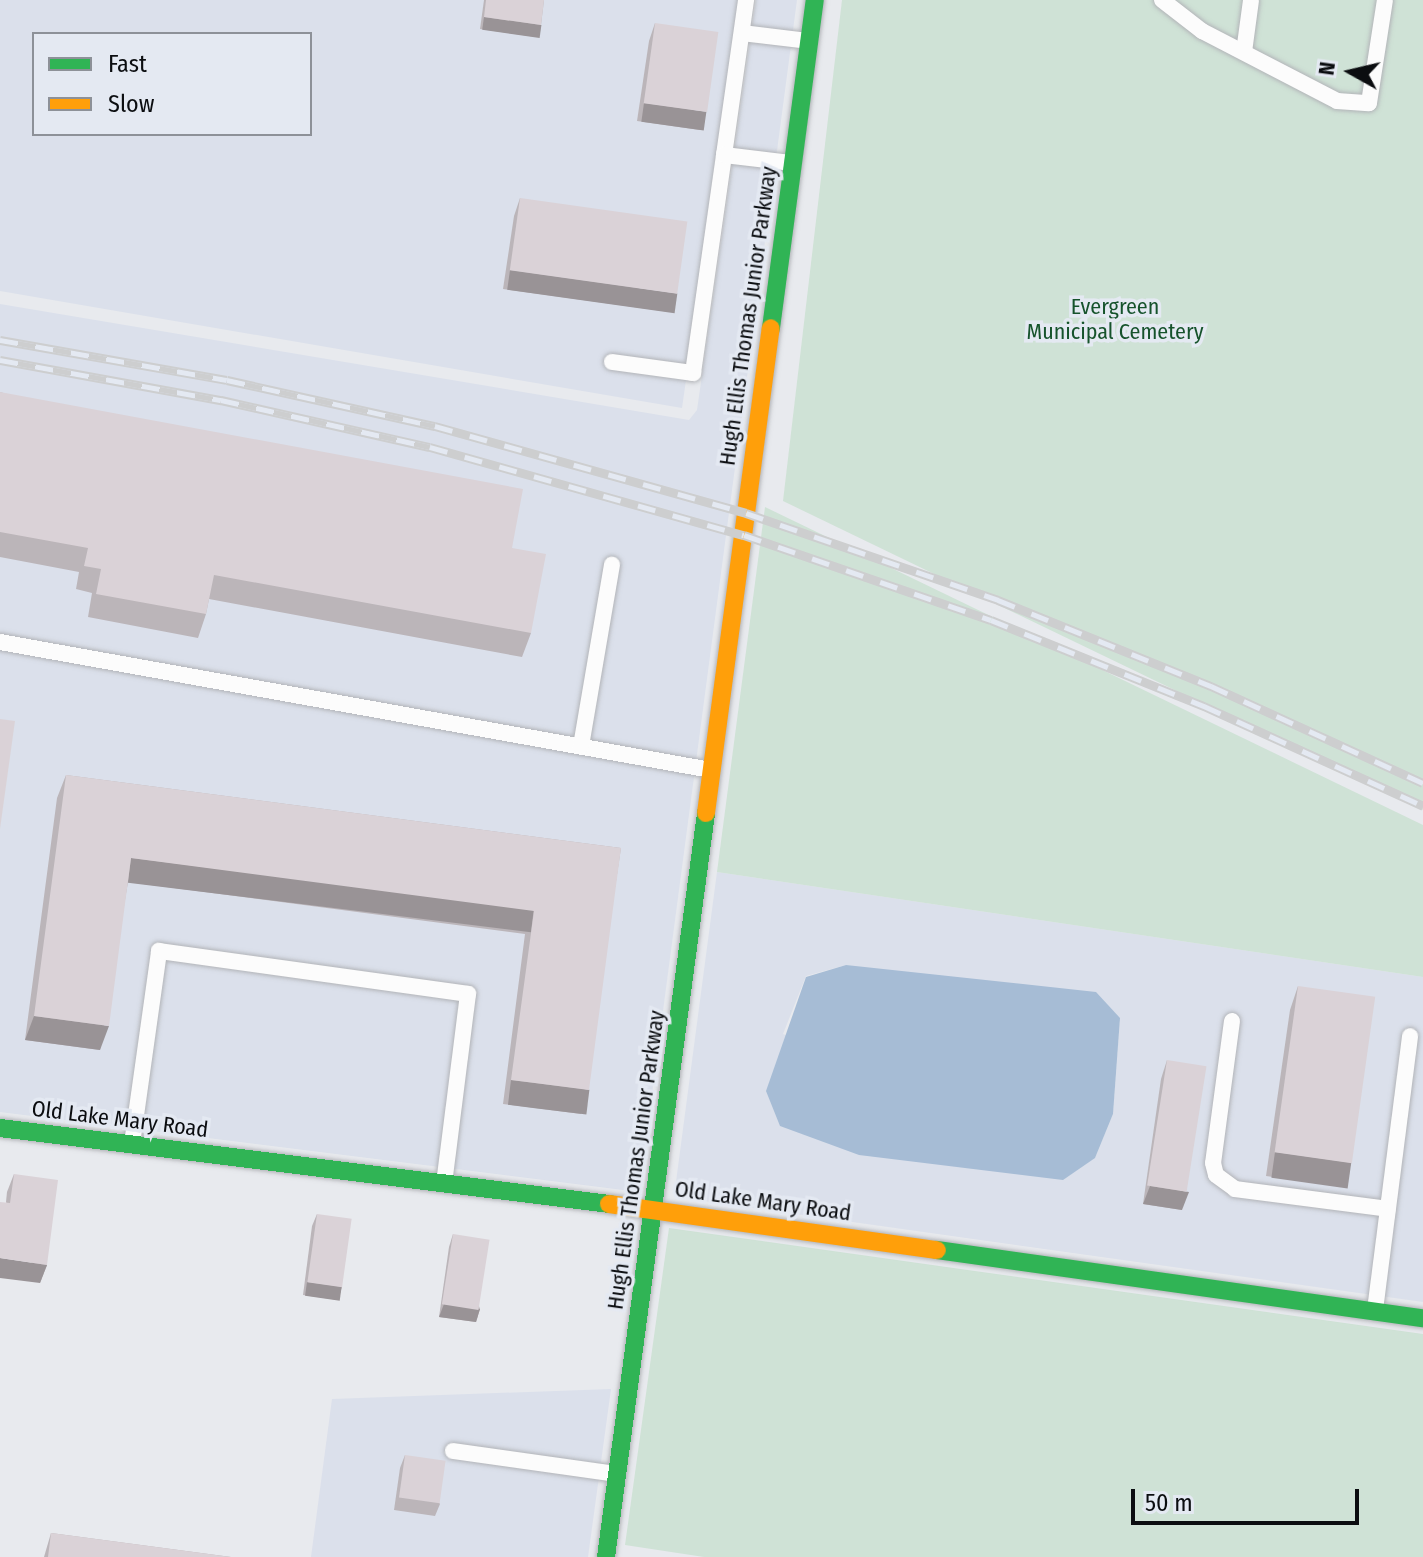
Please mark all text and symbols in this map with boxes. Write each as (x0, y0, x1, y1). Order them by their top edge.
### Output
legend (32, 32, 312, 136)
north arrow (1311, 32, 1391, 112)
text: Fast (108, 50, 147, 78)
text: N (1312, 60, 1341, 77)
text: Slow (108, 90, 154, 118)
street label: Hugh Ellis Thomas Junior Parkway (714, 165, 782, 467)
park label: Evergreen Municipal Cemetery (1027, 293, 1203, 344)
street label: Hugh Ellis Thomas Junior Parkway (602, 1009, 670, 1311)
street label: Old Lake Mary Road (30, 1095, 210, 1143)
street label: Old Lake Mary Road (673, 1176, 853, 1226)
scale bar (1135, 1473, 1363, 1523)
text: 50 m (1145, 1489, 1193, 1517)

